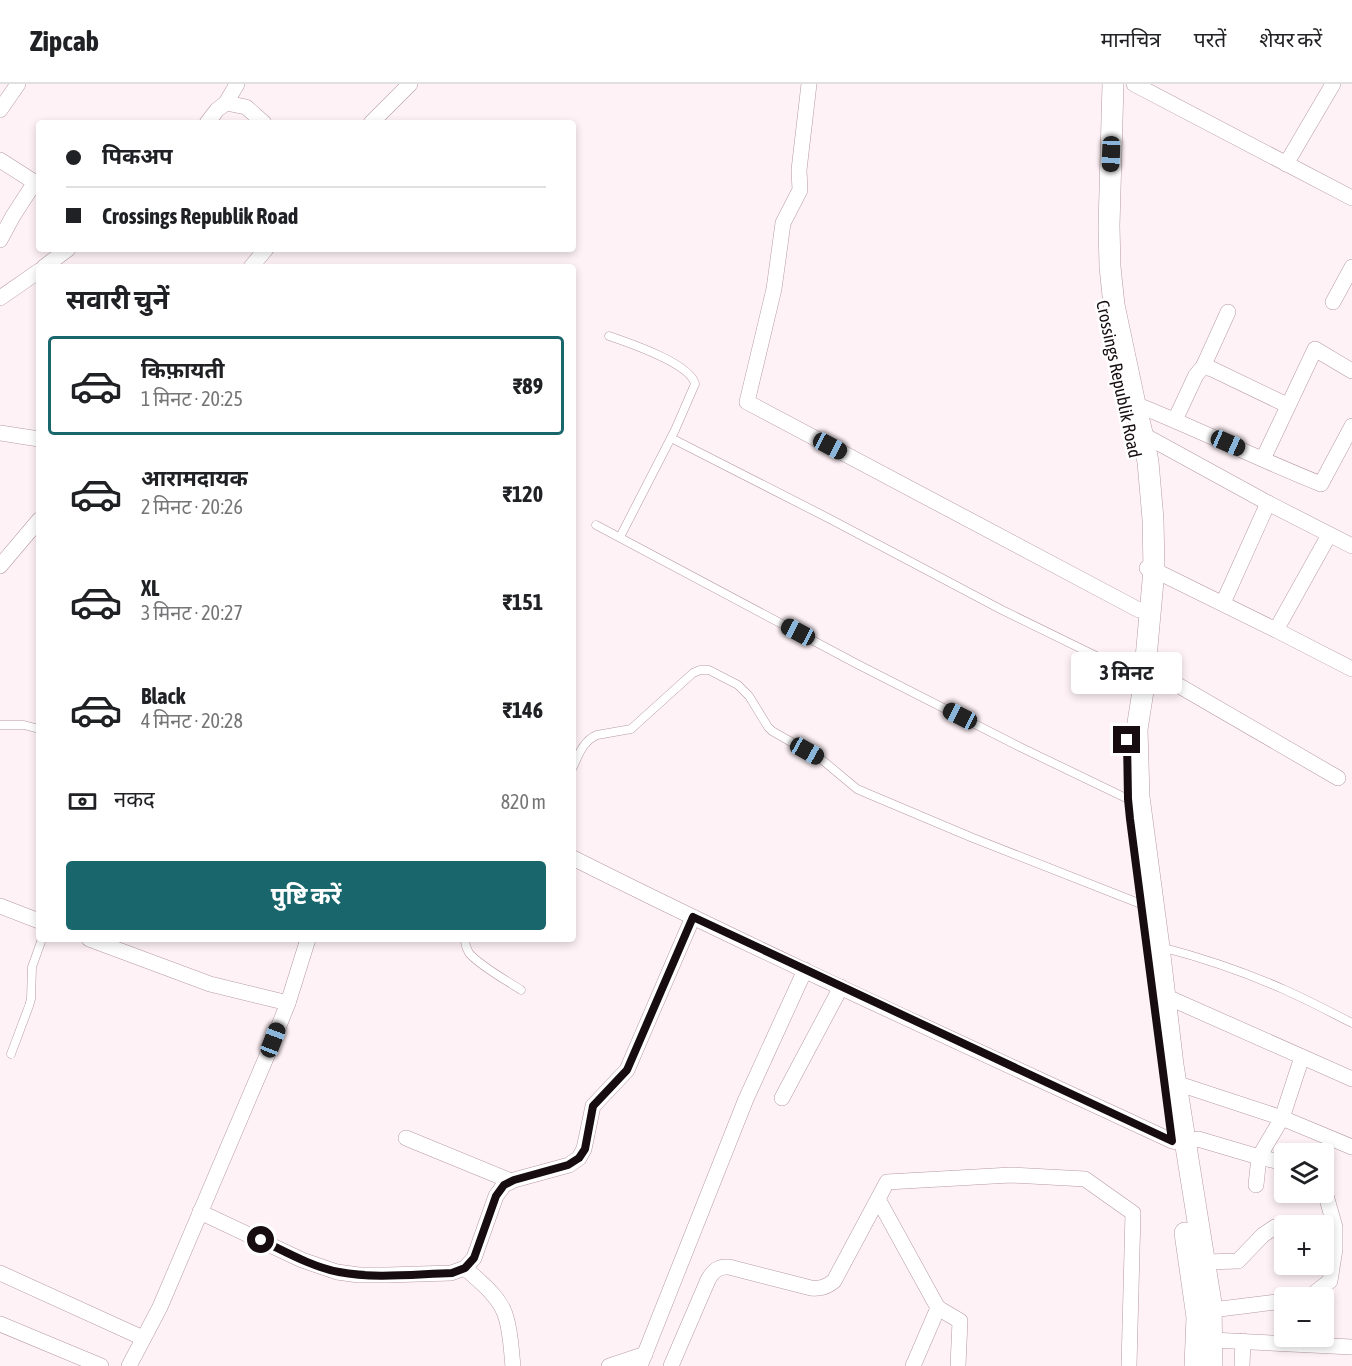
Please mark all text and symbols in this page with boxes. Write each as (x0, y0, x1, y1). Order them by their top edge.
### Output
text: Zipcab (30, 25, 99, 57)
text: मानचित्र (1101, 27, 1161, 51)
text: परतें (1194, 27, 1226, 51)
text: शेयर करें (1259, 27, 1322, 51)
car (1101, 136, 1121, 172)
text: पिकअप (102, 143, 173, 169)
text: Crossings Republik Road (102, 203, 298, 229)
text: सवारी चुनें (66, 284, 169, 315)
street label: Crossings Republik Road (1092, 298, 1146, 460)
text: किफ़ायती (141, 357, 225, 383)
icon: car (69, 359, 123, 413)
text: ₹89 (513, 373, 543, 399)
text: 1 मिनट · 20:25 (141, 387, 243, 410)
car (1208, 427, 1248, 459)
car (810, 430, 850, 462)
text: आरामदायक (141, 465, 248, 491)
icon: car (69, 467, 123, 521)
text: ₹120 (503, 481, 543, 507)
text: 2 मिनट · 20:26 (141, 495, 243, 518)
icon: car (69, 575, 123, 629)
text: XL (141, 575, 159, 601)
text: ₹151 (503, 589, 543, 615)
text: 3 मिनट · 20:27 (141, 601, 243, 624)
car (778, 616, 818, 648)
callout: 3 मिनट (1072, 653, 1182, 695)
text: 3 मिनट (1099, 661, 1154, 684)
icon: car (69, 683, 123, 737)
text: Black (141, 683, 185, 709)
text: ₹146 (503, 697, 543, 723)
car (940, 700, 980, 732)
text: 4 मिनट · 20:28 (141, 709, 243, 732)
route end (1113, 726, 1140, 753)
car (787, 734, 827, 768)
icon: cash (66, 785, 99, 818)
text: नकद (114, 786, 155, 812)
text: 820 m (501, 790, 546, 813)
button: पुष्टि करें (66, 861, 546, 930)
car (258, 1020, 288, 1060)
map controls (1274, 1143, 1334, 1347)
button: layers (1274, 1143, 1334, 1203)
button: + (1274, 1215, 1334, 1275)
route start (247, 1226, 274, 1253)
button: − (1274, 1287, 1334, 1347)

